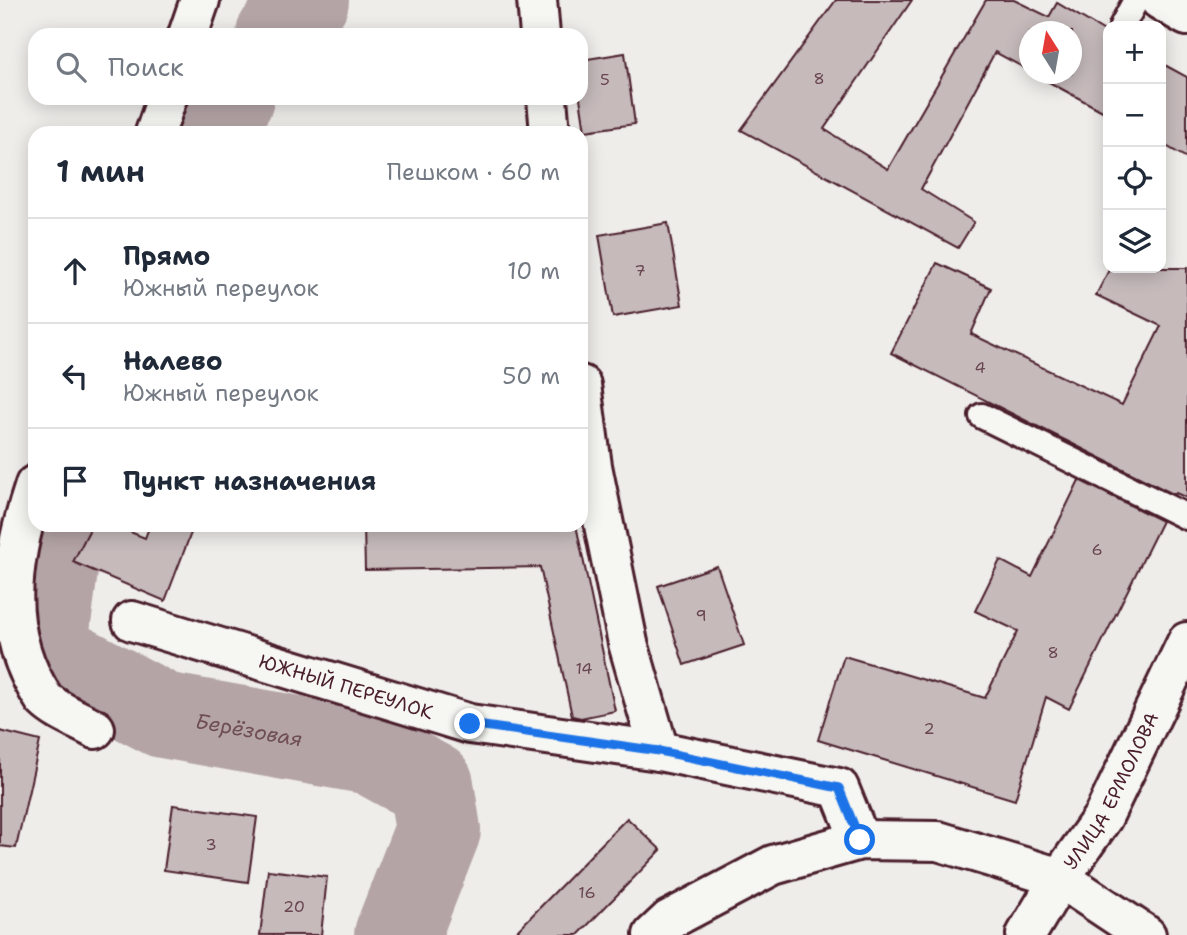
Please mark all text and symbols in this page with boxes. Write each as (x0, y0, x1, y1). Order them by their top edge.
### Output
north arrow (1019, 21, 1082, 84)
map controls (1103, 21, 1166, 273)
button: + (1103, 21, 1166, 84)
search box (28, 28, 588, 105)
icon: search (52, 48, 90, 86)
text: Поиск (108, 49, 184, 84)
house number: 8 (813, 68, 825, 89)
house number: 5 (600, 69, 610, 90)
button: − (1103, 84, 1166, 147)
button: locate (1103, 147, 1166, 210)
text: 1 мин (56, 151, 145, 192)
text: Пешком · 60 m (387, 157, 560, 187)
button: layers (1103, 210, 1166, 273)
text: Прямо (123, 238, 211, 273)
icon: ahead (56, 252, 94, 290)
text: 10 m (507, 256, 560, 286)
house number: 7 (634, 260, 646, 281)
text: Южный переулок (123, 273, 319, 303)
text: Налево (123, 343, 223, 378)
icon: left (56, 357, 94, 395)
house number: 4 (974, 357, 986, 378)
text: 50 m (502, 361, 560, 391)
text: Южный переулок (123, 378, 319, 408)
icon: arrive (56, 462, 94, 500)
text: Пункт назначения (123, 463, 376, 498)
house number: 6 (1091, 539, 1103, 560)
house number: 9 (695, 605, 707, 626)
house number: 8 (1047, 642, 1059, 663)
street label: ЮЖНЫЙ ПЕРЕУЛОК (256, 648, 436, 725)
house number: 14 (575, 658, 593, 679)
water label: Берёзовая (193, 707, 305, 754)
route end (454, 708, 485, 739)
street label: УЛИЦА ЕРМОЛОВА (1058, 708, 1164, 874)
house number: 2 (923, 718, 935, 739)
route start (844, 824, 875, 855)
house number: 3 (205, 834, 217, 855)
house number: 16 (578, 882, 596, 903)
house number: 20 (283, 896, 305, 917)

